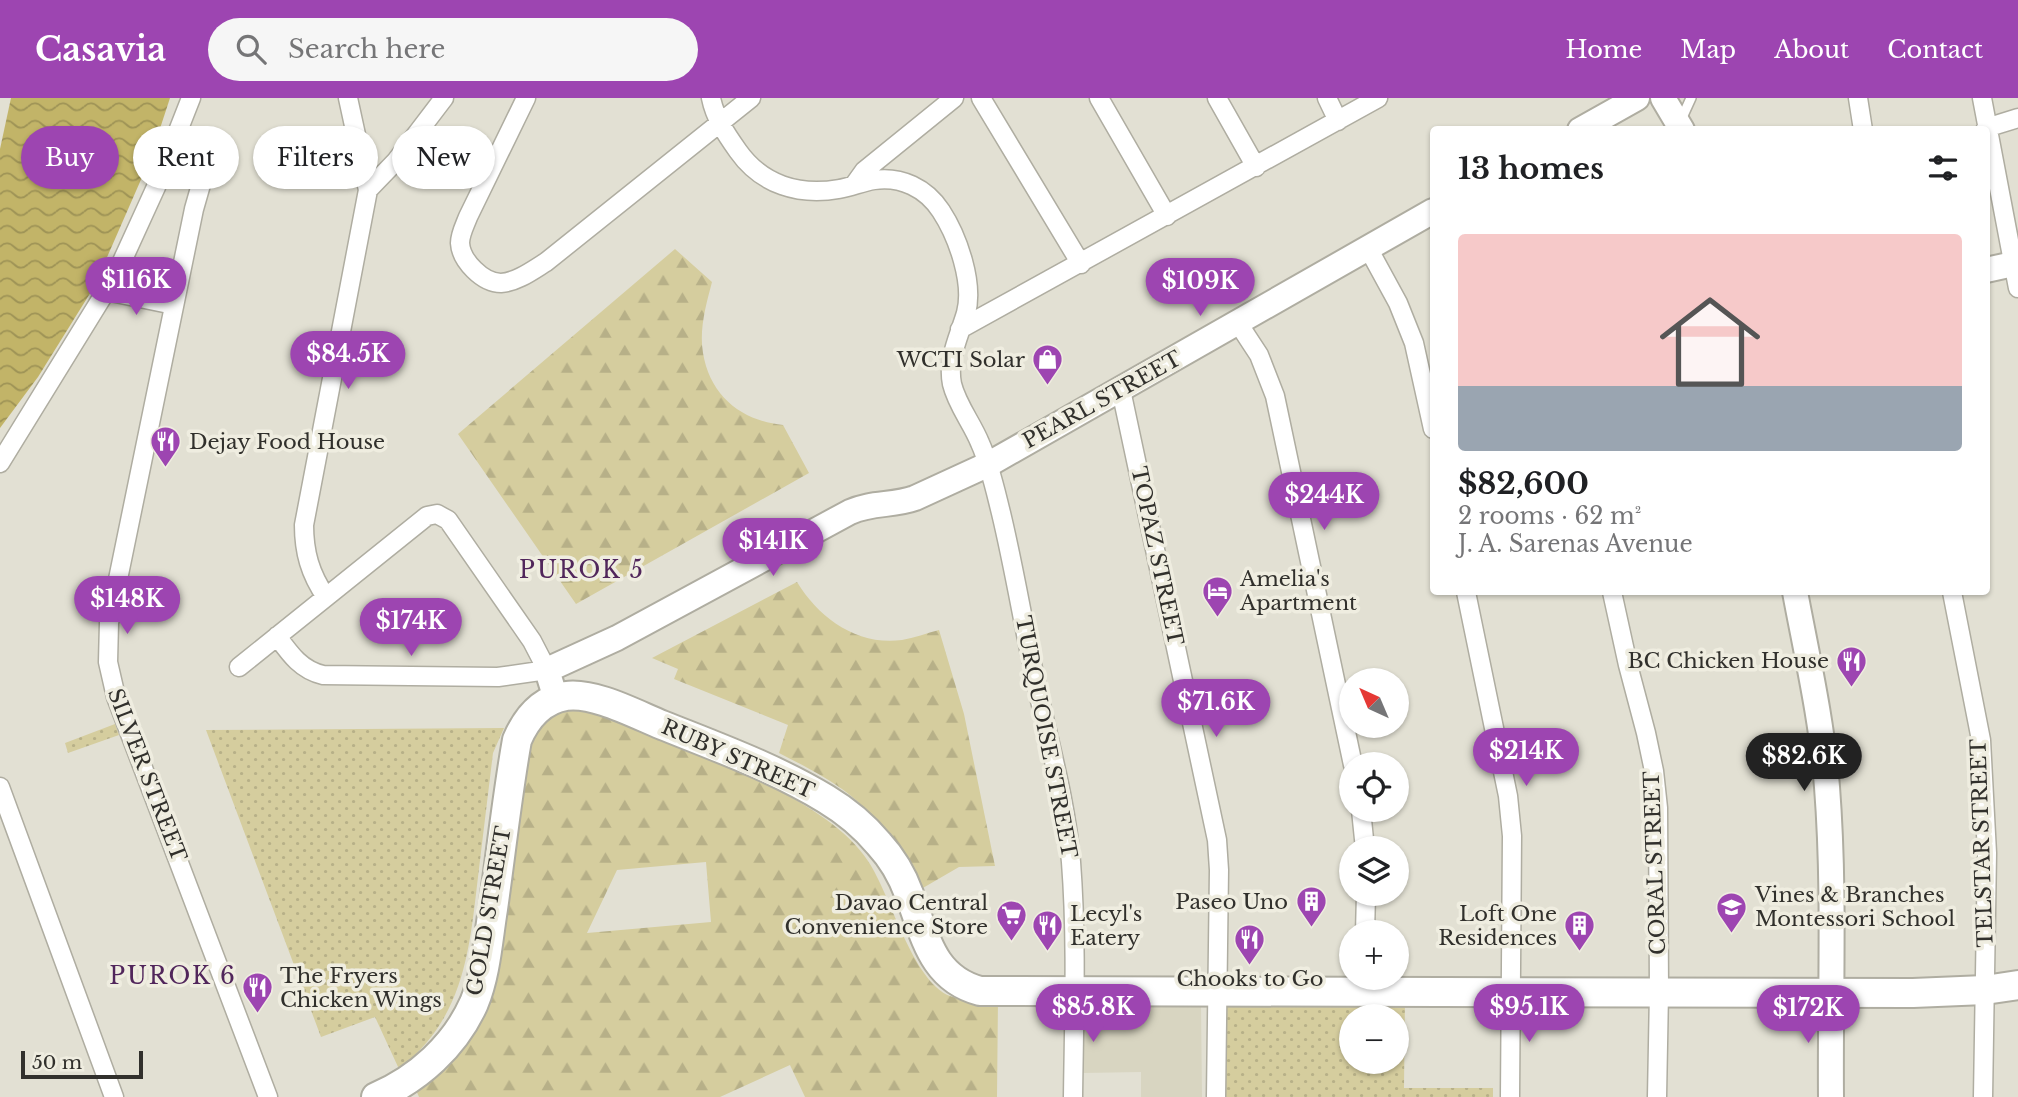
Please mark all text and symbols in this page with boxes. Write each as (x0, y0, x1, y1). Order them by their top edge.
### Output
search box (208, 18, 698, 81)
text: Casavia (35, 29, 166, 70)
icon: search (232, 30, 270, 68)
text: Search here (288, 33, 445, 65)
text: Home (1566, 35, 1642, 64)
text: Map (1680, 35, 1736, 64)
text: About (1774, 35, 1849, 64)
text: Contact (1887, 35, 1983, 64)
chip: Buy (21, 126, 119, 189)
chip: Rent (133, 126, 239, 189)
chip: Filters (253, 126, 378, 189)
chip: New (392, 126, 495, 189)
icon: filters (1924, 149, 1962, 187)
text: 13 homes (1458, 150, 1604, 187)
pin: $116K (87, 258, 185, 317)
pin: $109K (1151, 258, 1249, 318)
text: $116K (101, 266, 171, 294)
text: $109K (1162, 267, 1238, 295)
icon: home (1647, 279, 1773, 405)
pin: $84.5K (291, 331, 405, 391)
text: $84.5K (306, 340, 390, 368)
shop icon: WCTI Solar (1031, 343, 1065, 387)
street label: PEARL STREET (1018, 346, 1186, 454)
place label: WCTI Solar (896, 347, 1025, 373)
restaurant icon: Dejay Food House (149, 425, 183, 469)
place label: Dejay Food House (189, 429, 385, 455)
street label: TOPAZ STREET (1125, 464, 1189, 648)
text: $82,600 (1458, 465, 1589, 502)
pin: $244K (1275, 472, 1373, 532)
text: $244K (1284, 481, 1364, 509)
text: 2 rooms · 62 m² (1458, 502, 1641, 530)
pin: $141K (724, 518, 822, 578)
text: $141K (738, 527, 808, 555)
text: J. A. Sarenas Avenue (1458, 530, 1693, 558)
district label: PUROK 5 (519, 556, 645, 584)
place label: Amelia's Apartment (1239, 566, 1357, 616)
hotel icon: Amelia's Apartment (1200, 574, 1234, 618)
pin: $148K (78, 576, 176, 636)
text: $148K (90, 585, 164, 613)
pin: $174K (362, 598, 460, 658)
text: $174K (376, 607, 446, 635)
street label: TURQUOISE STREET (1010, 614, 1082, 860)
restaurant icon: BC Chicken House (1835, 644, 1869, 688)
place label: BC Chicken House (1627, 648, 1829, 674)
north arrow (1339, 668, 1409, 738)
map controls (1339, 668, 1409, 1074)
pin: $71.6K (1159, 680, 1273, 739)
street label: SILVER STREET (102, 685, 192, 865)
text: $71.6K (1177, 688, 1255, 716)
street label: RUBY STREET (658, 714, 818, 804)
pin: $214K (1477, 728, 1575, 788)
pin: $82.6K (1747, 734, 1861, 793)
text: $214K (1489, 737, 1563, 765)
street label: TELSTAR STREET (1965, 738, 1999, 948)
text: $82.6K (1762, 742, 1846, 770)
button: locate (1339, 752, 1409, 822)
street label: CORAL STREET (1639, 770, 1671, 955)
street label: GOLD STREET (461, 824, 517, 998)
button: layers (1339, 836, 1409, 906)
place label: Vines & Branches Montessori School (1754, 882, 1955, 932)
building icon: Paseo Uno (1294, 885, 1328, 929)
place label: Paseo Uno (1175, 889, 1288, 915)
place label: Davao Central Convenience Store (785, 890, 988, 940)
school or university icon: Vines & Branches Montessori School (1715, 890, 1749, 934)
supermarket icon: Davao Central Convenience Store (994, 898, 1028, 942)
place label: Lecyl's Eatery (1070, 901, 1142, 951)
place label: Loft One Residences (1438, 901, 1557, 951)
restaurant icon: Lecyl's Eatery (1030, 909, 1064, 953)
building icon: Loft One Residences (1563, 909, 1597, 953)
button: + (1339, 920, 1409, 990)
restaurant icon: Chooks to Go (1233, 922, 1267, 966)
district label: PUROK 6 (109, 962, 237, 990)
place label: The Fryers Chicken Wings (280, 963, 442, 1013)
place label: Chooks to Go (1177, 966, 1323, 992)
restaurant icon: The Fryers Chicken Wings (240, 971, 274, 1015)
pin: $85.8K (1036, 984, 1150, 1044)
pin: $95.1K (1472, 984, 1586, 1044)
pin: $172K (1759, 986, 1857, 1045)
text: $85.8K (1052, 993, 1134, 1021)
text: $95.1K (1490, 993, 1568, 1021)
text: $172K (1773, 994, 1843, 1022)
button: − (1339, 1004, 1409, 1074)
scale bar (21, 1048, 144, 1080)
text: 50 m (32, 1051, 82, 1074)

